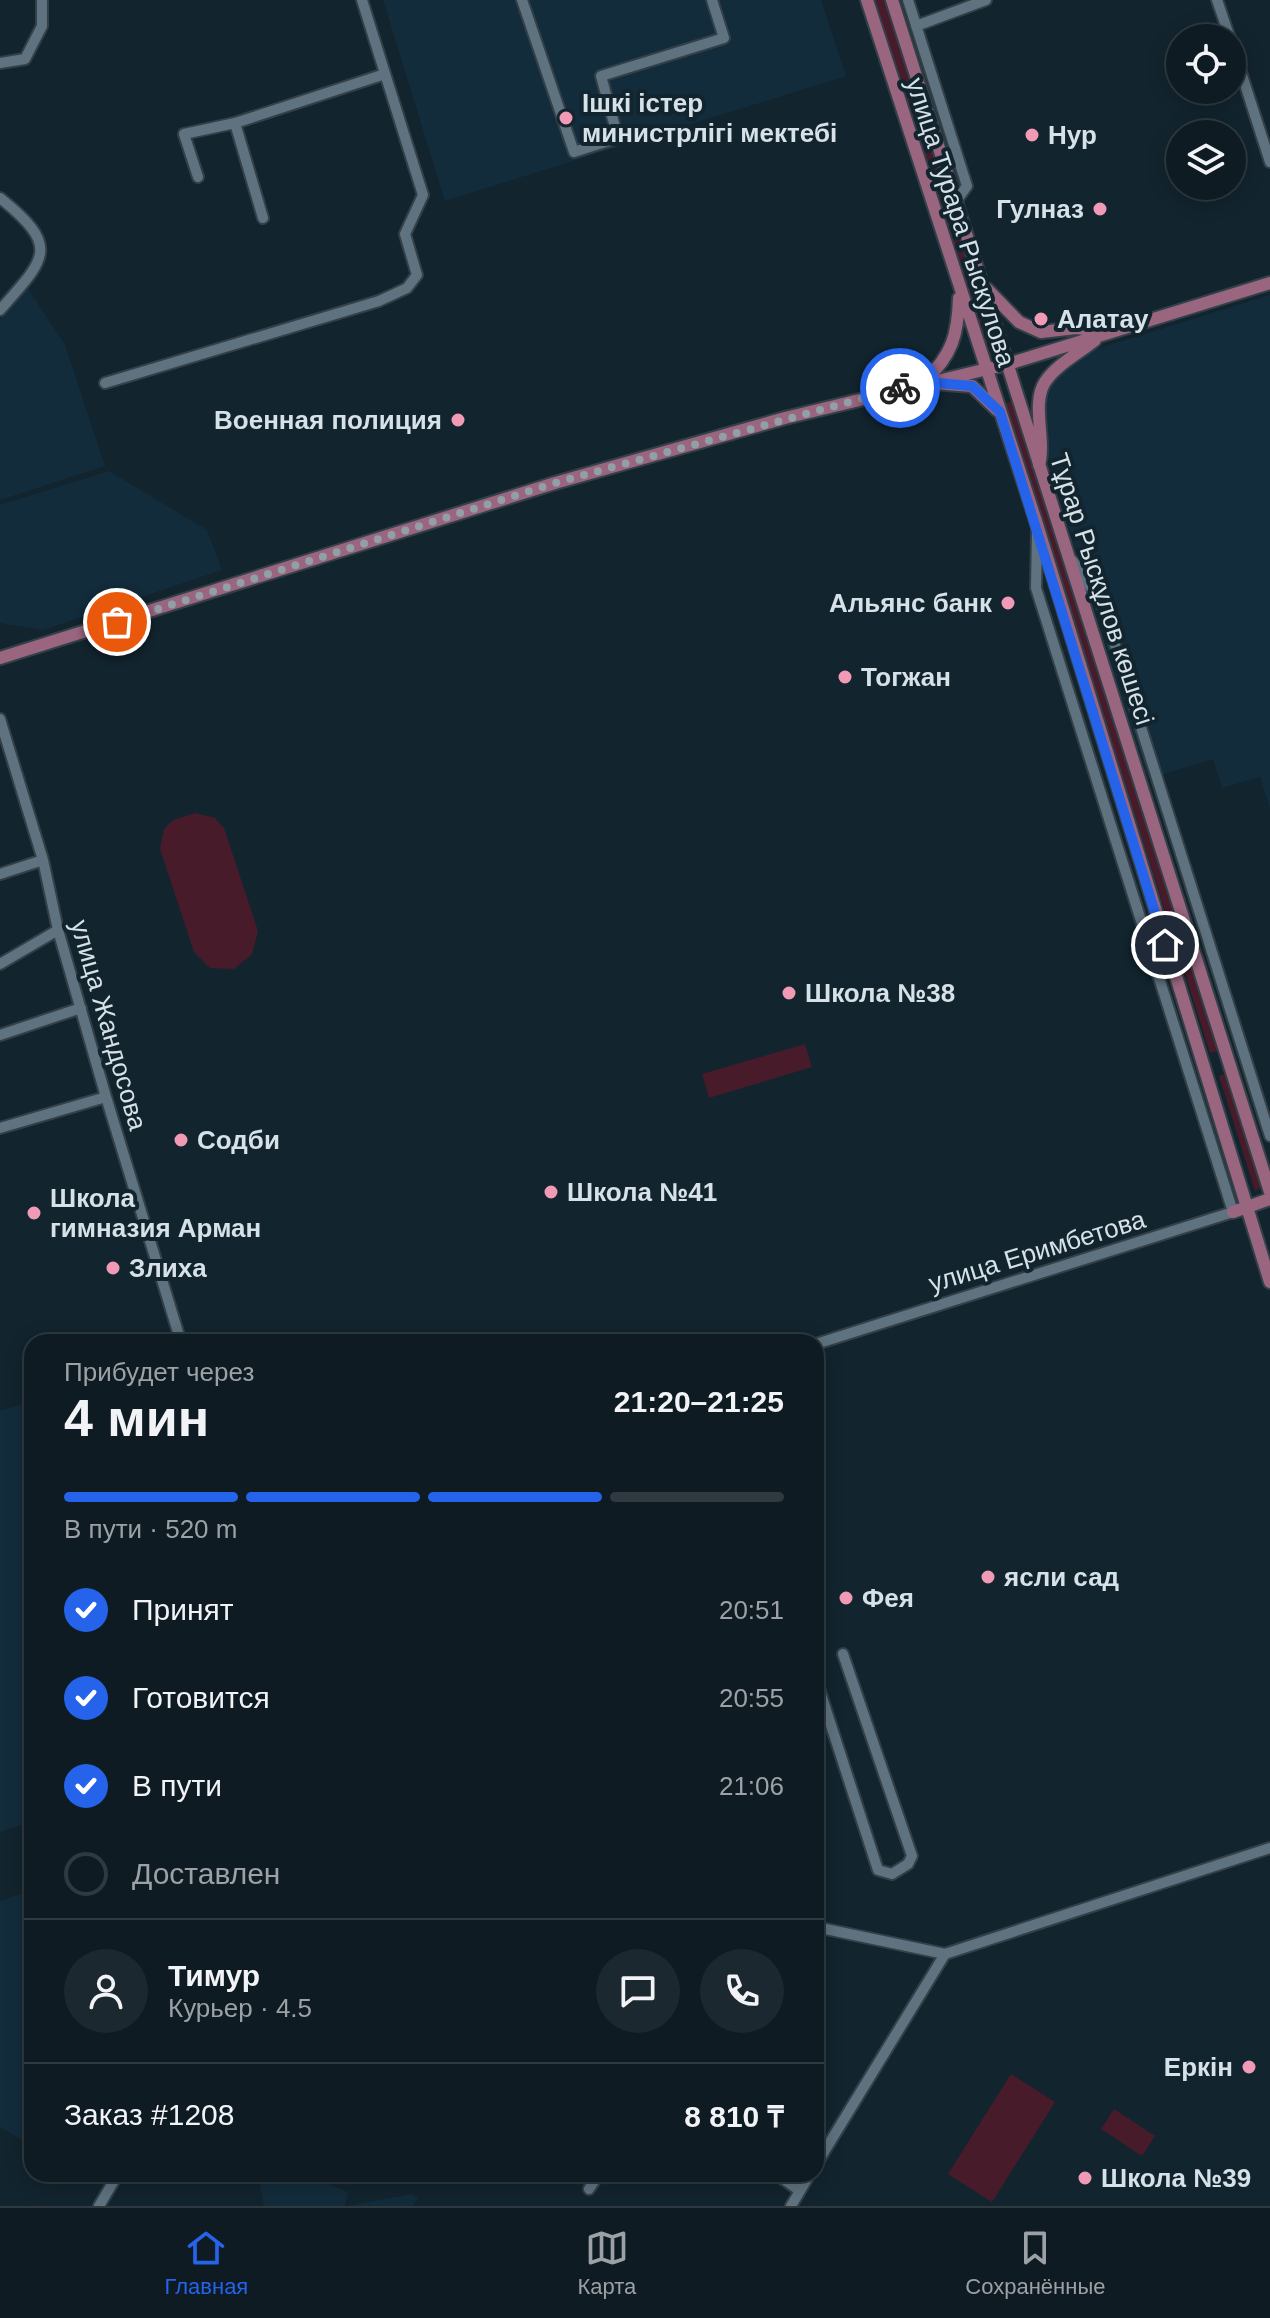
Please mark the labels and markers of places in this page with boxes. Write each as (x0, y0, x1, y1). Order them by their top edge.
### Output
place label: Ішкі істер министрлігі мектебі (582, 88, 837, 148)
marker: Ішкі істер министрлігі мектебі (557, 109, 575, 127)
place label: Нур (1048, 120, 1097, 150)
marker: Нур (1023, 126, 1041, 144)
place label: Гулназ (996, 194, 1084, 224)
marker: Гулназ (1091, 200, 1109, 218)
place label: Алатау (1057, 304, 1149, 334)
marker: Алатау (1032, 310, 1050, 328)
place label: Военная полиция (214, 405, 442, 435)
marker: Военная полиция (449, 411, 467, 429)
pin (83, 588, 151, 656)
place label: Альянс банк (829, 588, 993, 618)
marker: Альянс банк (999, 594, 1017, 612)
place label: Тогжан (861, 662, 951, 692)
marker: Тогжан (836, 668, 854, 686)
pin (1131, 911, 1199, 979)
place label: Школа №38 (805, 978, 955, 1008)
marker: Школа №38 (780, 984, 798, 1002)
place label: Содби (197, 1125, 280, 1155)
marker: Содби (172, 1131, 190, 1149)
place label: Школа №41 (567, 1177, 717, 1207)
place label: Школа гимназия Арман (50, 1183, 261, 1243)
marker: Школа №41 (542, 1183, 560, 1201)
marker: Школа гимназия Арман (25, 1204, 43, 1222)
place label: Злиха (129, 1253, 207, 1283)
marker: Злиха (104, 1259, 122, 1277)
place label: ясли сад (1003, 1562, 1120, 1592)
marker: ясли сад (979, 1568, 997, 1586)
place label: Фея (862, 1583, 914, 1613)
marker: Фея (837, 1589, 855, 1607)
place label: Еркін (1164, 2052, 1233, 2082)
marker: Еркін (1240, 2058, 1258, 2076)
place label: Школа №39 (1101, 2163, 1251, 2193)
marker: Школа №39 (1076, 2169, 1094, 2187)

